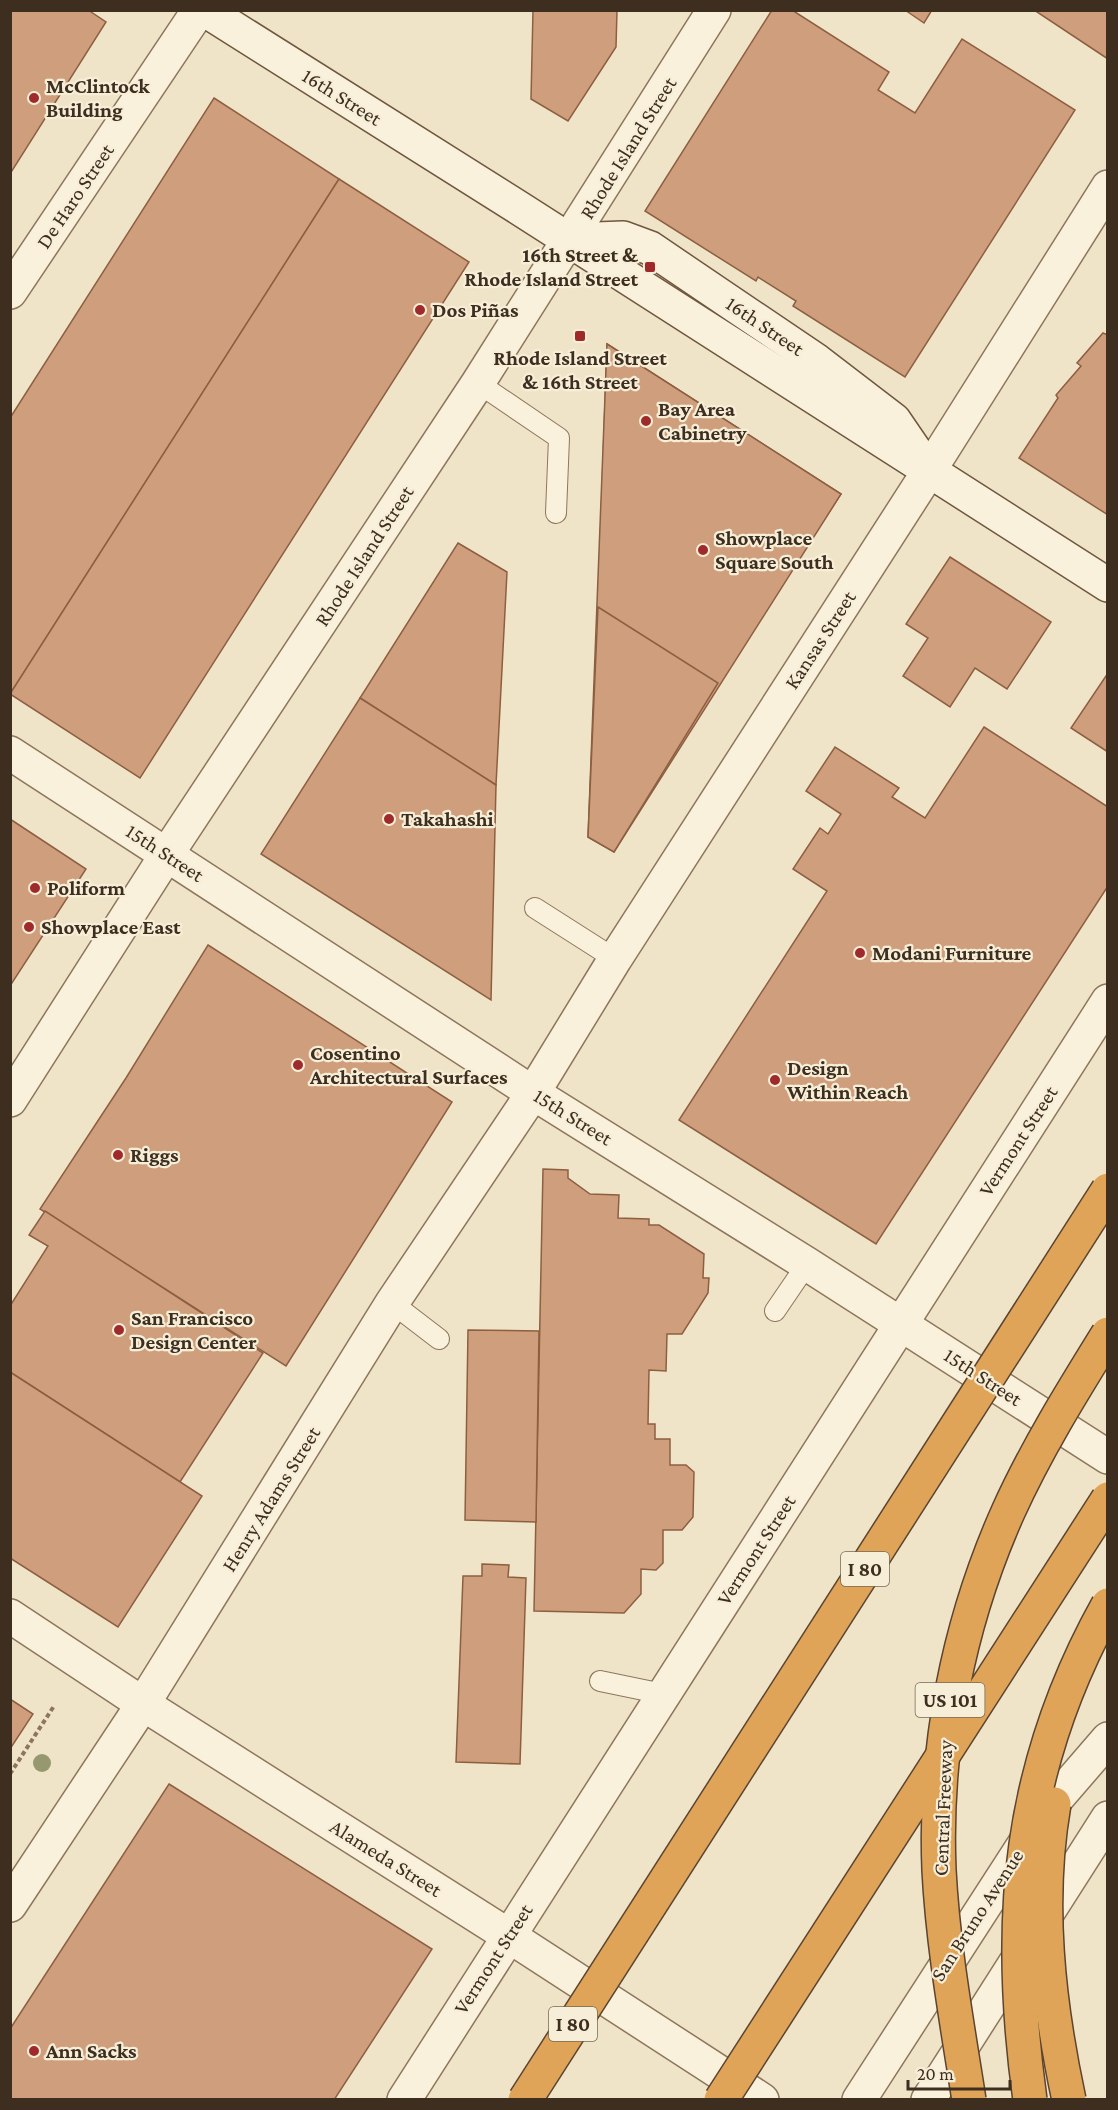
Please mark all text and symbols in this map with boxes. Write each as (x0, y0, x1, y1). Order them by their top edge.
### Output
street label: 16th Street (298, 63, 387, 131)
street label: Rhode Island Street (575, 72, 682, 223)
place label: McClintock Building (46, 74, 150, 122)
marker: McClintock Building (27, 91, 41, 105)
street label: De Haro Street (31, 138, 119, 253)
place label: 16th Street & Rhode Island Street (464, 243, 639, 291)
marker: 16th Street & Rhode Island Street (643, 260, 657, 274)
street label: 16th Street (721, 291, 809, 361)
place label: Dos Piñas (432, 298, 519, 322)
marker: Dos Piñas (413, 303, 427, 317)
marker: Rhode Island Street & 16th Street (573, 329, 587, 343)
place label: Rhode Island Street & 16th Street (493, 346, 667, 394)
place label: Bay Area Cabinetry (658, 397, 747, 445)
marker: Bay Area Cabinetry (639, 414, 653, 428)
street label: Rhode Island Street (310, 480, 419, 631)
place label: Showplace Square South (715, 526, 834, 574)
marker: Showplace Square South (696, 543, 710, 557)
street label: Kansas Street (779, 586, 861, 694)
place label: Takahashi (401, 807, 494, 831)
marker: Takahashi (382, 812, 396, 826)
street label: 15th Street (121, 819, 209, 888)
place label: Poliform (47, 876, 125, 900)
marker: Poliform (28, 881, 42, 895)
place label: Showplace East (41, 915, 181, 939)
marker: Showplace East (22, 920, 36, 934)
place label: Modani Furniture (872, 941, 1032, 965)
marker: Modani Furniture (853, 946, 867, 960)
place label: Cosentino Architectural Surfaces (309, 1041, 508, 1089)
place label: Design Within Reach (786, 1056, 908, 1104)
marker: Cosentino Architectural Surfaces (291, 1058, 305, 1072)
marker: Design Within Reach (768, 1073, 782, 1087)
street label: Vermont Street (974, 1081, 1063, 1201)
street label: 15th Street (529, 1083, 618, 1151)
place label: Riggs (130, 1143, 179, 1167)
marker: Riggs (111, 1148, 125, 1162)
place label: San Francisco Design Center (131, 1306, 257, 1354)
marker: San Francisco Design Center (112, 1323, 126, 1337)
street label: 15th Street (939, 1343, 1027, 1412)
street label: Henry Adams Street (217, 1421, 326, 1576)
street label: Vermont Street (712, 1490, 801, 1610)
road number: I 80 (841, 1552, 889, 1586)
road number: US 101 (916, 1683, 984, 1717)
street label: Central Freeway (929, 1739, 957, 1876)
street label: Alameda Street (326, 1814, 447, 1902)
street label: San Bruno Avenue (925, 1845, 1029, 1985)
street label: Vermont Street (449, 1899, 538, 2019)
road number: I 80 (549, 2007, 597, 2041)
place label: Ann Sacks (45, 2039, 137, 2063)
marker: Ann Sacks (27, 2044, 41, 2058)
scale bar (908, 2053, 1010, 2091)
text: 20 m (917, 2064, 954, 2084)

